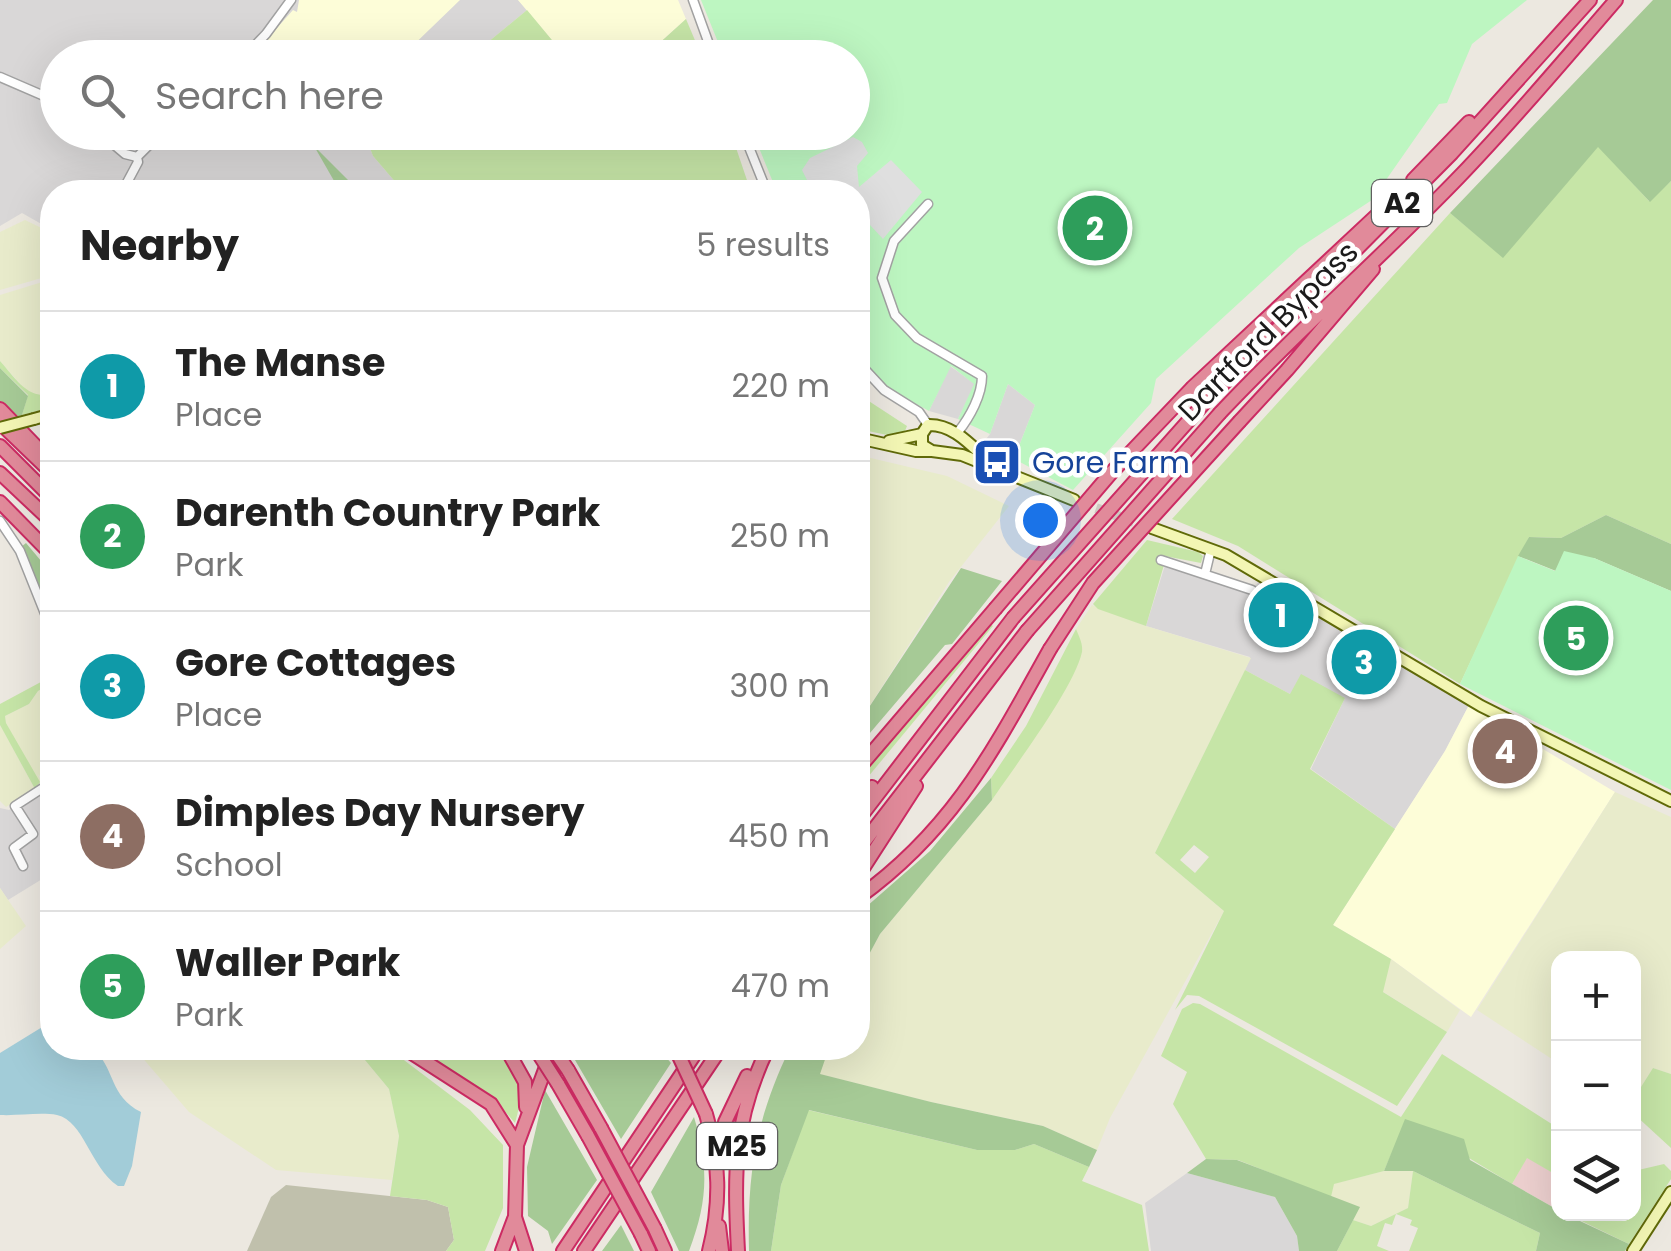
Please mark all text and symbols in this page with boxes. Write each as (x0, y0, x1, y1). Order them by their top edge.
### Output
search box (40, 40, 870, 150)
icon: search (75, 68, 130, 123)
text: Search here (155, 69, 384, 122)
road number: A2 (1372, 180, 1432, 226)
pin: 2 (1062, 190, 1128, 266)
text: Nearby (80, 216, 239, 275)
text: 5 results (696, 222, 830, 267)
street label: Dartford Bypass (1168, 231, 1368, 431)
text: The Manse (175, 336, 385, 389)
text: 1 (106, 363, 119, 408)
text: 220 m (732, 363, 830, 408)
text: Place (175, 392, 262, 437)
bus stop icon: Gore Farm (971, 436, 1023, 488)
place label: Gore Farm (1032, 441, 1190, 484)
text: Darenth Country Park (175, 486, 600, 539)
your location (1015, 495, 1066, 546)
text: 2 (103, 513, 122, 558)
text: 250 m (730, 513, 830, 558)
text: Park (175, 542, 244, 587)
pin: 1 (1248, 578, 1314, 652)
pin: 5 (1544, 600, 1608, 676)
pin: 3 (1332, 624, 1396, 700)
text: Gore Cottages (175, 636, 456, 689)
text: 3 (103, 663, 122, 708)
text: 300 m (729, 663, 830, 708)
text: Place (175, 692, 262, 737)
pin: 4 (1472, 714, 1538, 788)
text: Dimples Day Nursery (175, 786, 585, 839)
text: 4 (102, 813, 123, 858)
text: 450 m (728, 813, 830, 858)
text: School (175, 842, 283, 887)
text: Waller Park (175, 936, 400, 989)
map controls (1551, 951, 1641, 1221)
button: + (1551, 951, 1641, 1041)
text: 5 (102, 963, 123, 1008)
text: 470 m (731, 963, 830, 1008)
text: Park (175, 992, 244, 1037)
button: − (1551, 1041, 1641, 1131)
road number: M25 (697, 1123, 777, 1169)
button: layers (1551, 1131, 1641, 1221)

